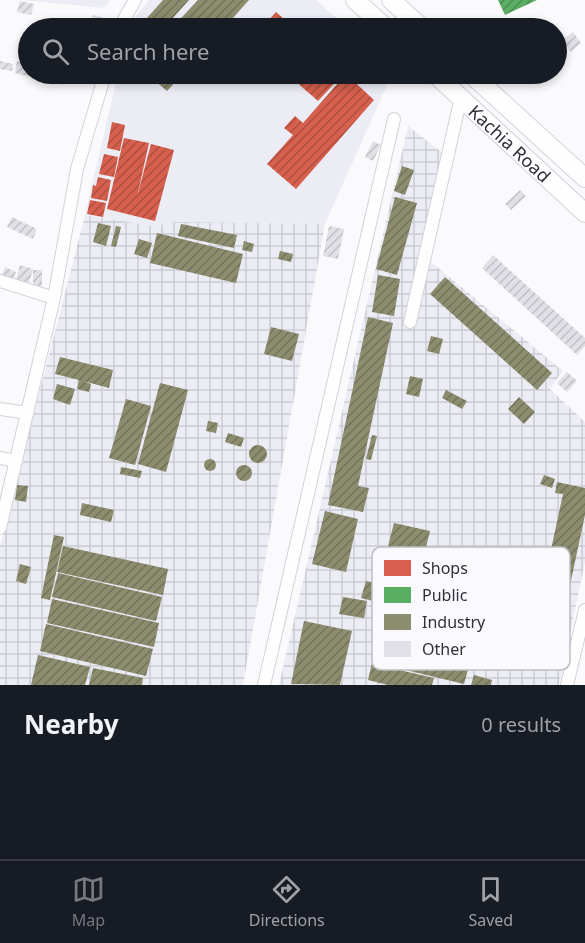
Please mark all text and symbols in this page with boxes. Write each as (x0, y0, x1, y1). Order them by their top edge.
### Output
search box (18, 18, 567, 84)
icon: search (39, 35, 72, 68)
text: Search here (87, 36, 209, 66)
street label: Kachia Road (464, 99, 556, 187)
legend (372, 547, 570, 670)
text: Shops (422, 557, 468, 579)
text: Public (422, 584, 468, 606)
text: Industry (422, 611, 486, 633)
text: Other (422, 638, 466, 660)
text: Nearby (24, 706, 119, 742)
text: 0 results (481, 711, 561, 738)
tab: Map (72, 873, 105, 931)
tab: Directions (249, 873, 325, 931)
tab: Saved (468, 873, 513, 931)

